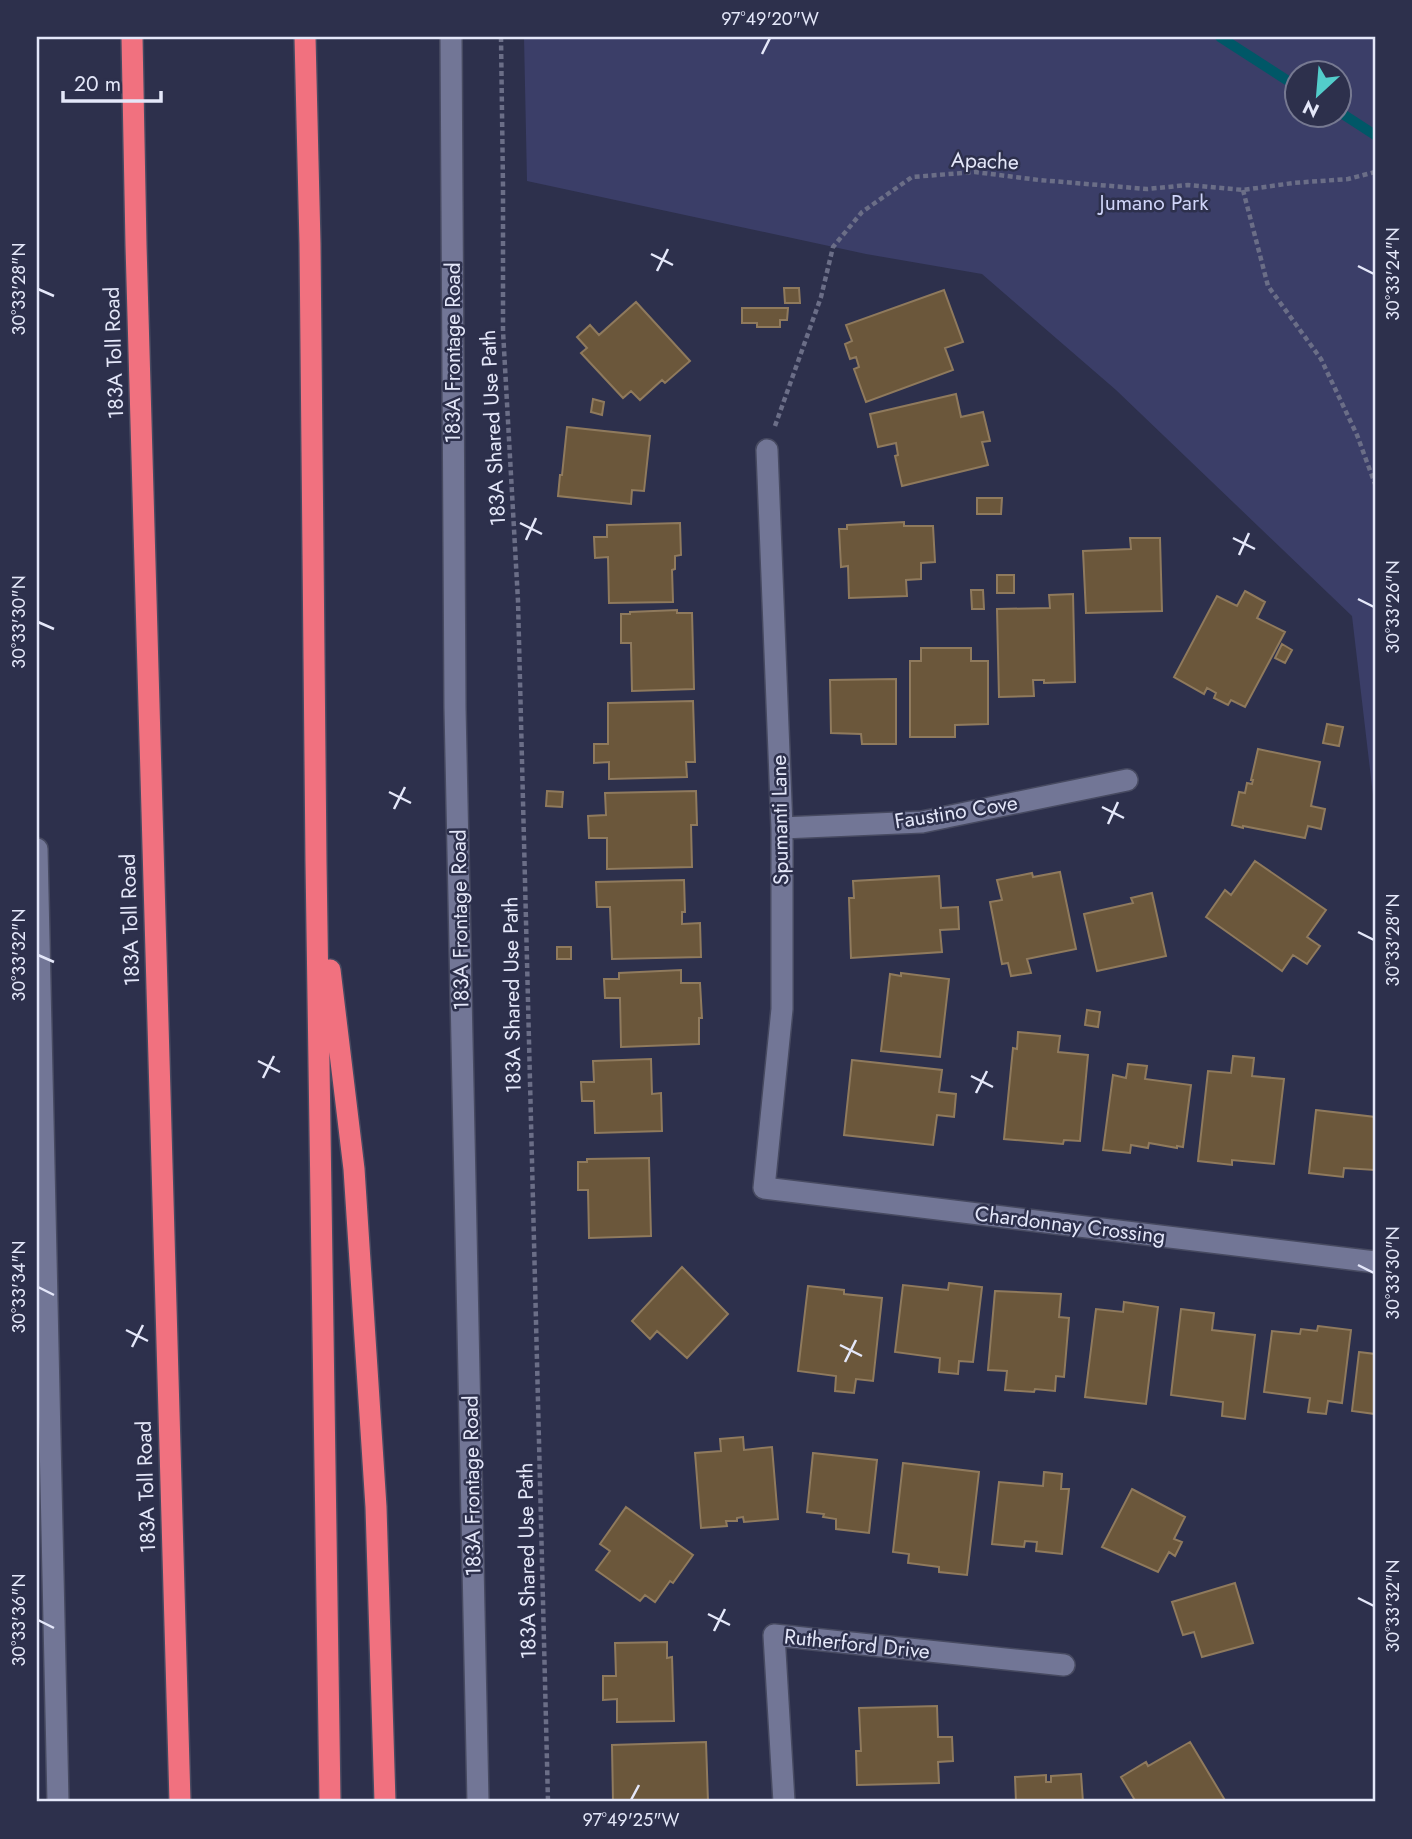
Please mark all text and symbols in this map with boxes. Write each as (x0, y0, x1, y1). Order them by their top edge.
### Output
text: 97°49'20"W (721, 6, 819, 32)
scale bar (63, 60, 161, 104)
north arrow (1282, 60, 1352, 130)
text: 20 m (74, 69, 121, 99)
text: N (1298, 93, 1323, 124)
street label: Apache (951, 145, 1020, 177)
park label: Jumano Park (1097, 188, 1209, 218)
text: 30°33'24"N (1380, 227, 1406, 321)
text: 30°33'28"N (6, 243, 32, 335)
street label: 183A Frontage Road (438, 262, 468, 444)
street label: 183A Toll Road (97, 286, 131, 420)
street label: 183A Shared Use Path (473, 329, 513, 527)
text: 30°33'26"N (1380, 560, 1406, 654)
text: 30°33'30"N (6, 575, 32, 669)
street label: Spumanti Lane (764, 754, 796, 885)
street label: Faustino Cove (892, 787, 1020, 837)
street label: 183A Frontage Road (443, 829, 477, 1011)
street label: 183A Toll Road (113, 853, 147, 987)
text: 30°33'28"N (1380, 894, 1406, 986)
street label: 183A Shared Use Path (495, 896, 529, 1094)
text: 30°33'32"N (6, 909, 32, 1001)
street label: Chardonnay Crossing (973, 1198, 1167, 1252)
text: 30°33'30"N (1380, 1226, 1406, 1320)
text: 30°33'34"N (6, 1240, 32, 1334)
street label: 183A Frontage Road (455, 1395, 489, 1577)
street label: 183A Toll Road (129, 1420, 163, 1554)
street label: 183A Shared Use Path (510, 1462, 544, 1660)
text: 30°33'32"N (1380, 1560, 1406, 1652)
text: 30°33'36"N (6, 1574, 32, 1666)
street label: Rutherford Drive (783, 1621, 932, 1667)
text: 97°49'25"W (583, 1807, 680, 1833)

